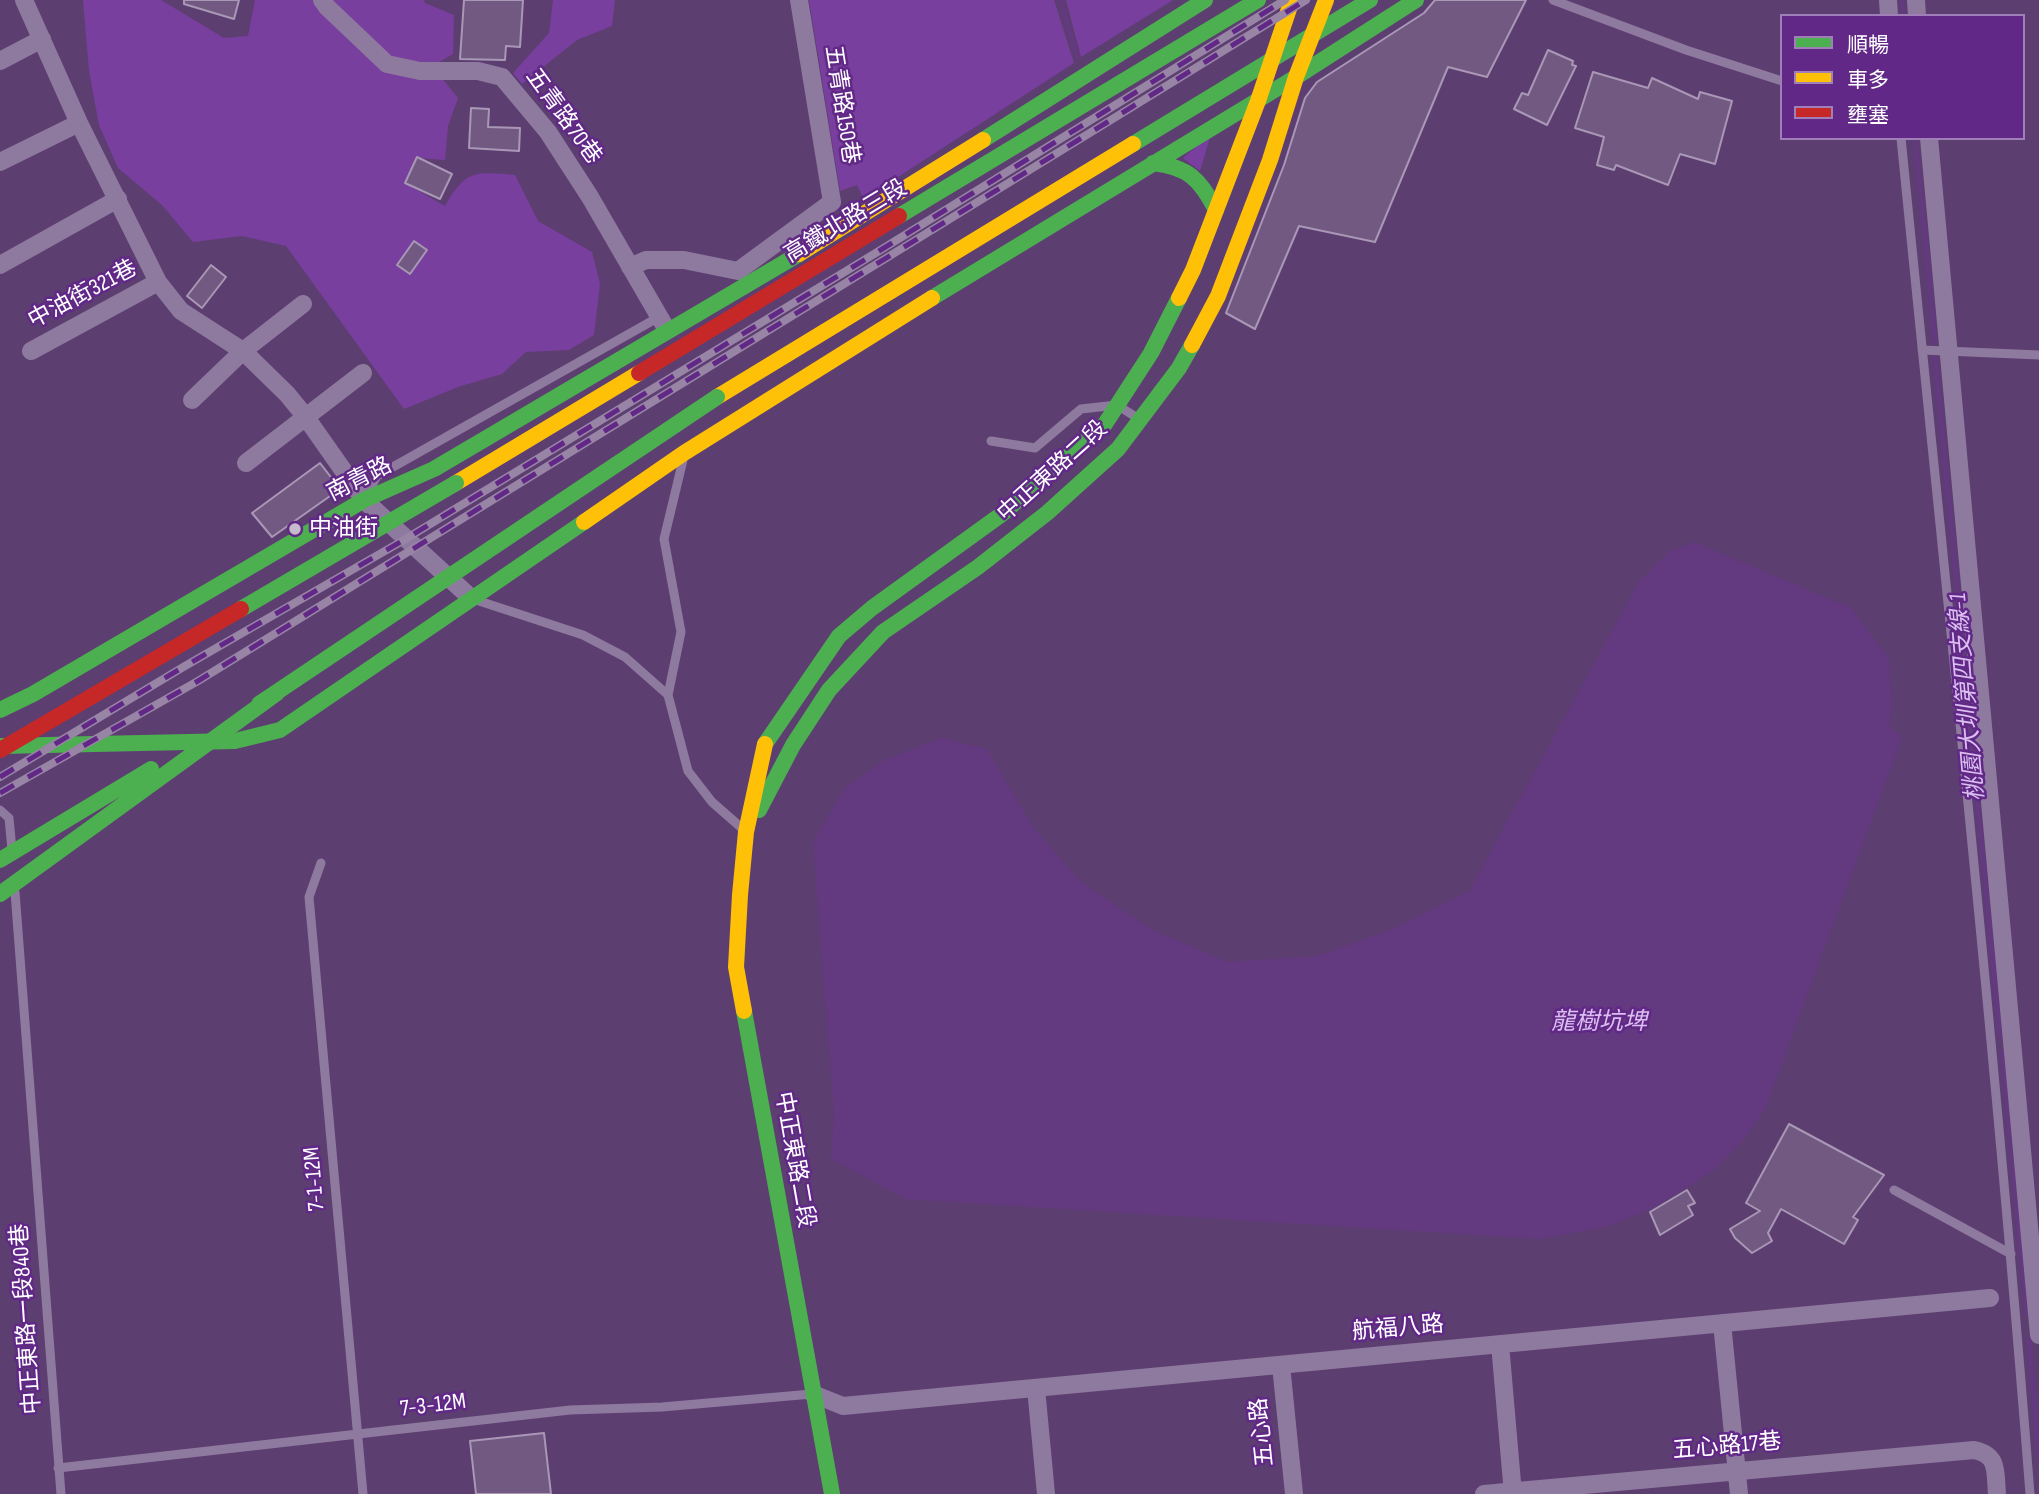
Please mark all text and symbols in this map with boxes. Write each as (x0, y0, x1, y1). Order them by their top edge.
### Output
legend (1780, 14, 2025, 140)
text: 順暢 (1847, 33, 1889, 58)
street label: 五青路150巷 (818, 44, 864, 166)
street label: 五青路70巷 (519, 64, 607, 170)
text: 車多 (1847, 68, 1889, 93)
text: 壅塞 (1847, 103, 1889, 128)
street label: 高鐵北路三段 (780, 175, 912, 269)
street label: 中油街321巷 (24, 255, 142, 335)
street label: 中正東路二段 (992, 416, 1114, 528)
street label: 南青路 (323, 452, 397, 508)
place label: 中油街 (309, 515, 378, 543)
marker: 中油街 (287, 521, 303, 537)
water label: 桃園大圳第四支線-1 (1945, 592, 1991, 802)
water label: 龍樹坑埤 (1551, 1009, 1647, 1037)
street label: 中正東路二段 (768, 1090, 820, 1230)
street label: 7-1-12M (298, 1146, 332, 1212)
street label: 中正東路一段840巷 (7, 1223, 47, 1415)
street label: 航福八路 (1351, 1311, 1445, 1347)
street label: 7-3-12M (399, 1388, 467, 1424)
street label: 五心路 (1246, 1396, 1280, 1468)
street label: 五心路17巷 (1671, 1428, 1783, 1466)

